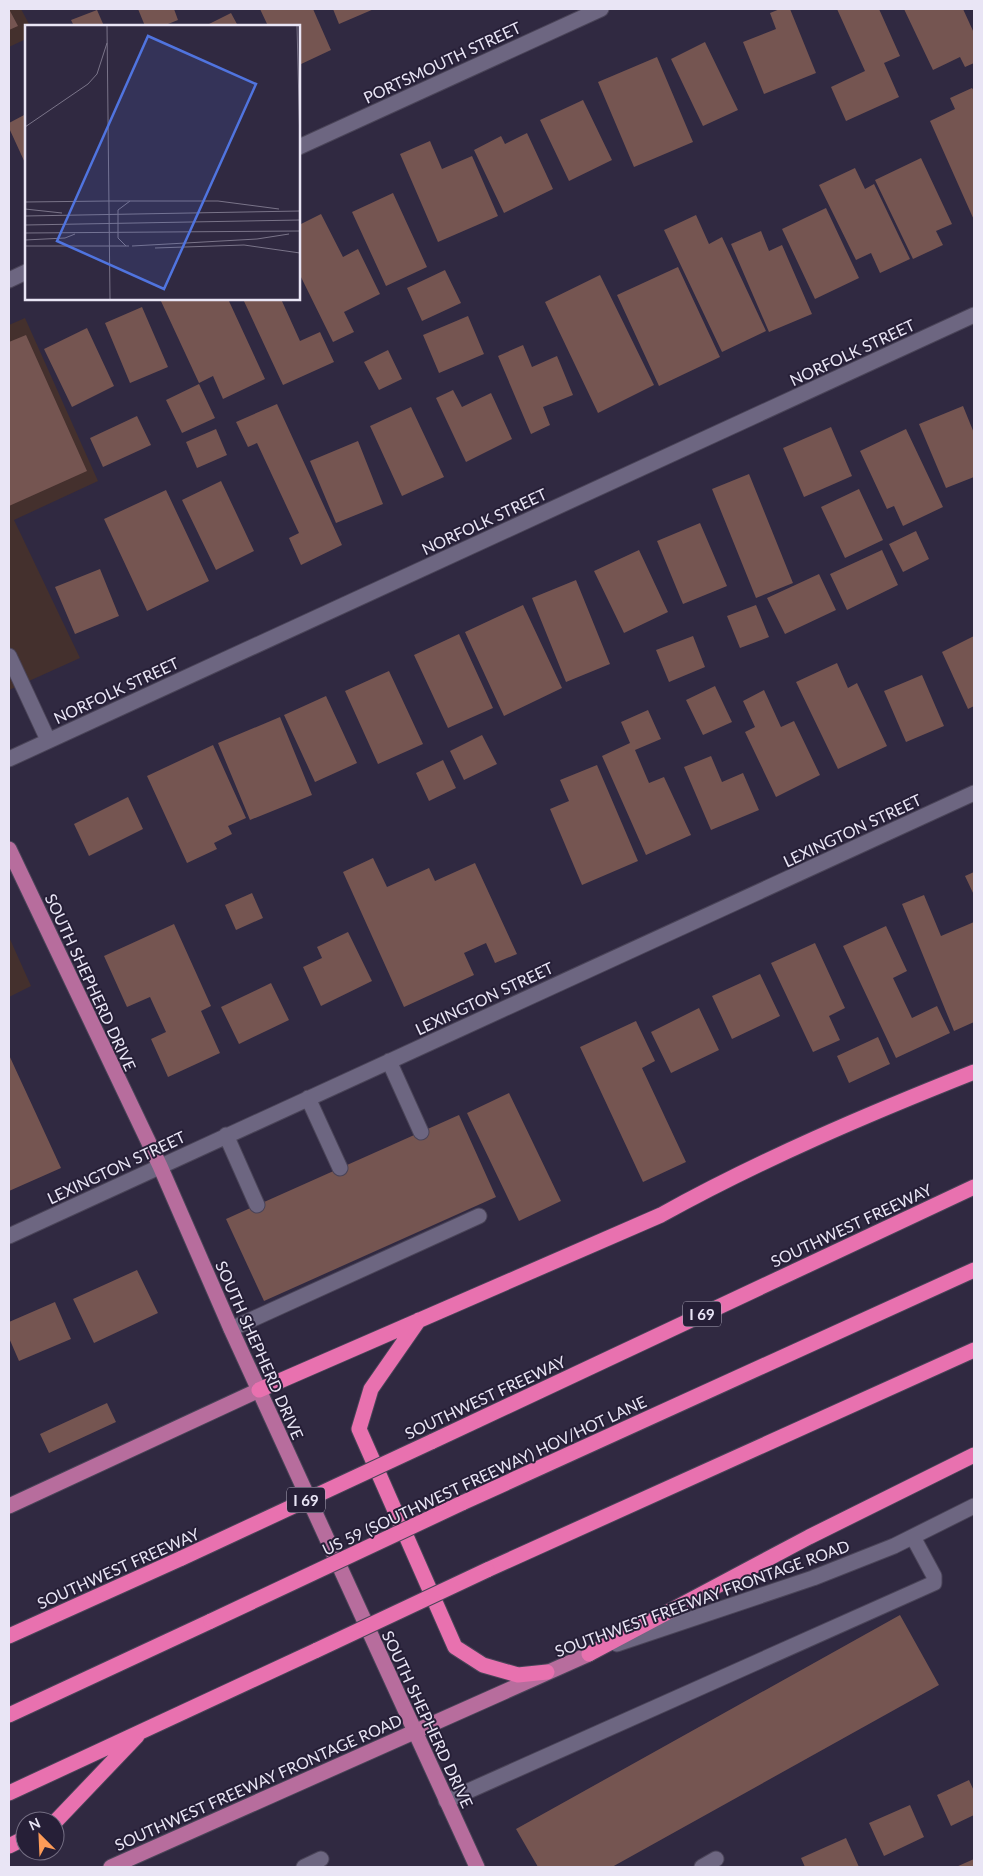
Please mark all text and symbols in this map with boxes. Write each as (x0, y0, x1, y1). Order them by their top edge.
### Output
street label: PORTSMOUTH STREET (360, 17, 524, 107)
inset map (25, 25, 300, 300)
street label: NORFOLK STREET (786, 314, 918, 389)
street label: NORFOLK STREET (418, 483, 550, 558)
street label: NORFOLK STREET (50, 652, 182, 727)
street label: LEXINGTON STREET (780, 789, 925, 870)
street label: SOUTH SHEPHERD DRIVE (42, 890, 140, 1074)
street label: LEXINGTON STREET (412, 957, 557, 1038)
street label: LEXINGTON STREET (44, 1126, 189, 1207)
street label: SOUTHWEST FREEWAY (767, 1179, 935, 1271)
street label: SOUTH SHEPHERD DRIVE (212, 1258, 308, 1442)
road number: I 69 (683, 1302, 721, 1326)
street label: SOUTHWEST FREEWAY (401, 1351, 569, 1443)
street label: US 59 (SOUTHWEST FREEWAY) HOV/HOT LANE (319, 1391, 649, 1559)
road number: I 69 (287, 1488, 325, 1512)
street label: SOUTHWEST FREEWAY (34, 1524, 202, 1612)
street label: SOUTHWEST FREEWAY FRONTAGE ROAD (552, 1536, 852, 1660)
street label: SOUTH SHEPHERD DRIVE (379, 1627, 477, 1811)
street label: SOUTHWEST FREEWAY FRONTAGE ROAD (111, 1710, 405, 1854)
north arrow (15, 1811, 65, 1861)
text: N (26, 1814, 43, 1834)

